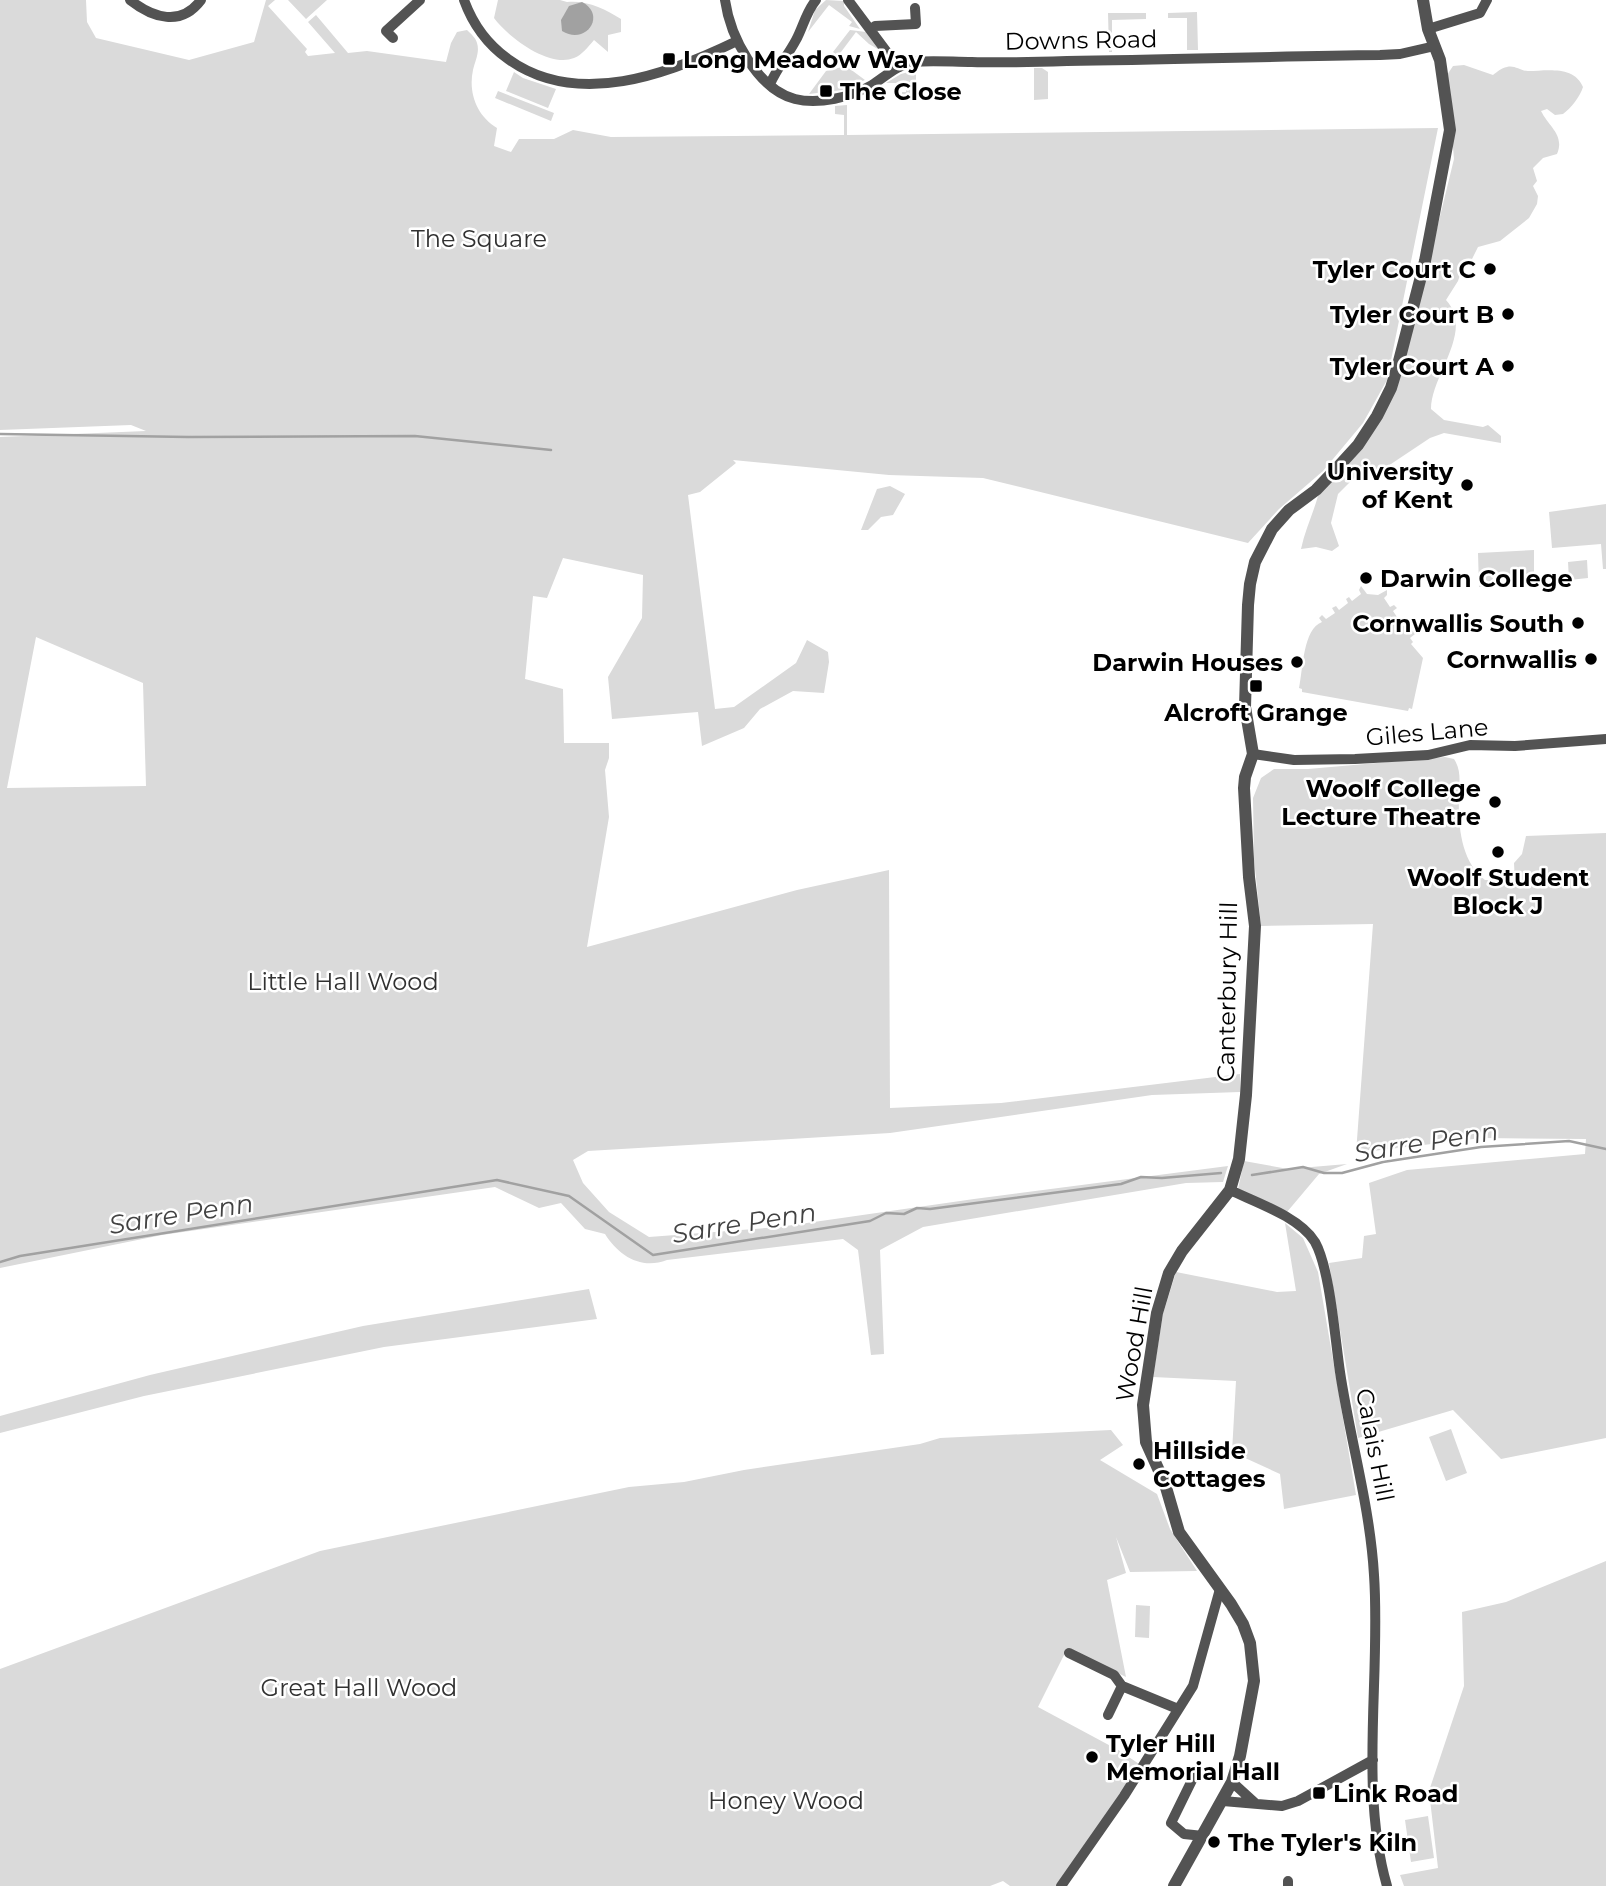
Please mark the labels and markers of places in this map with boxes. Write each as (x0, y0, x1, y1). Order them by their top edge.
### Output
place label: Long Meadow Way (683, 45, 923, 74)
marker: Long Meadow Way (661, 51, 677, 67)
place label: The Close (840, 77, 962, 106)
marker: The Close (818, 83, 834, 99)
place label: Tyler Court C (1313, 255, 1476, 284)
marker: Tyler Court C (1482, 261, 1498, 277)
place label: Tyler Court B (1330, 300, 1494, 329)
marker: Tyler Court B (1500, 306, 1516, 322)
place label: Tyler Court A (1330, 352, 1495, 381)
marker: Tyler Court A (1500, 358, 1516, 374)
place label: University of Kent (1327, 457, 1454, 514)
marker: University of Kent (1459, 477, 1475, 493)
place label: Darwin College (1380, 564, 1573, 593)
marker: Darwin College (1358, 570, 1374, 586)
place label: Cornwallis South (1352, 609, 1564, 638)
marker: Cornwallis South (1570, 615, 1586, 631)
place label: Cornwallis (1447, 645, 1577, 674)
place label: Darwin Houses (1092, 648, 1283, 677)
marker: Cornwallis (1583, 651, 1599, 667)
marker: Darwin Houses (1289, 654, 1305, 670)
marker: Alcroft Grange (1248, 678, 1264, 694)
place label: Alcroft Grange (1163, 698, 1348, 727)
place label: Woolf College Lecture Theatre (1281, 774, 1481, 831)
marker: Woolf College Lecture Theatre (1487, 794, 1503, 810)
marker: Woolf Student Block J (1490, 844, 1506, 860)
place label: Woolf Student Block J (1407, 863, 1590, 920)
place label: Hillside Cottages (1153, 1436, 1266, 1493)
marker: Hillside Cottages (1131, 1456, 1147, 1472)
place label: Tyler Hill Memorial Hall (1106, 1729, 1280, 1786)
marker: Tyler Hill Memorial Hall (1084, 1749, 1100, 1765)
place label: Link Road (1333, 1779, 1458, 1808)
marker: Link Road (1311, 1785, 1327, 1801)
place label: The Tyler's Kiln (1228, 1828, 1417, 1857)
marker: The Tyler's Kiln (1206, 1834, 1222, 1850)

